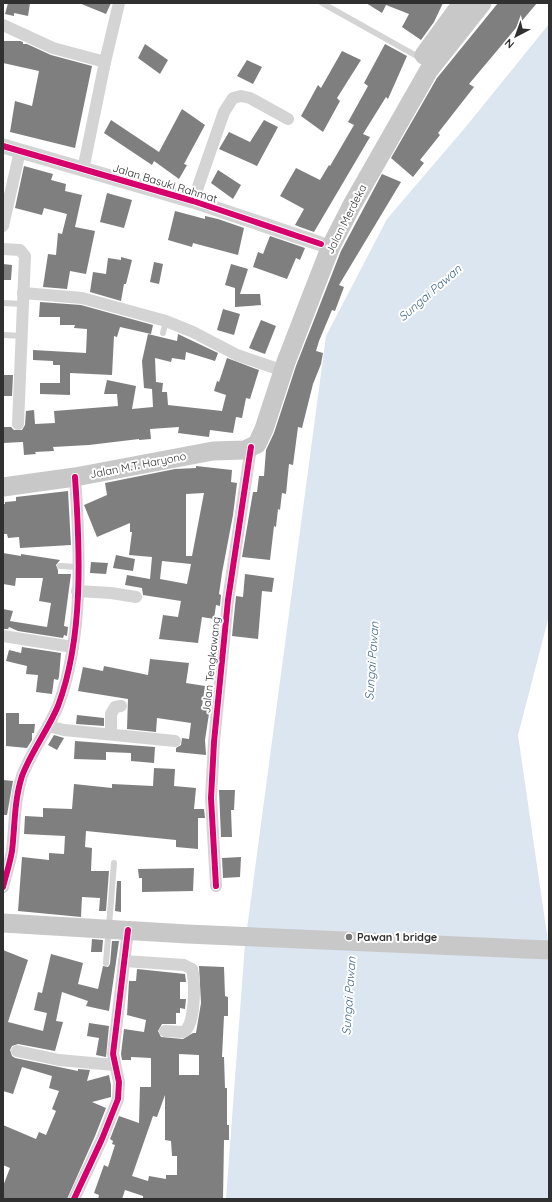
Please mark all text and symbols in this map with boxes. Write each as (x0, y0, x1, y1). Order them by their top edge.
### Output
north arrow (496, 16, 536, 56)
text: N (502, 36, 517, 51)
street label: Jalan Basuki Rahmat (111, 160, 219, 206)
street label: Jalan Merdeka (322, 182, 370, 256)
water label: Sungai Pawan (395, 260, 465, 324)
street label: Jalan M.T. Haryono (89, 449, 188, 481)
street label: Jalan Tengkawang (199, 616, 223, 714)
water label: Sungai Pawan (361, 620, 382, 701)
place label: Pawan 1 bridge (357, 930, 438, 944)
marker: Pawan 1 bridge (344, 932, 354, 942)
water label: Sungai Pawan (338, 955, 359, 1036)

